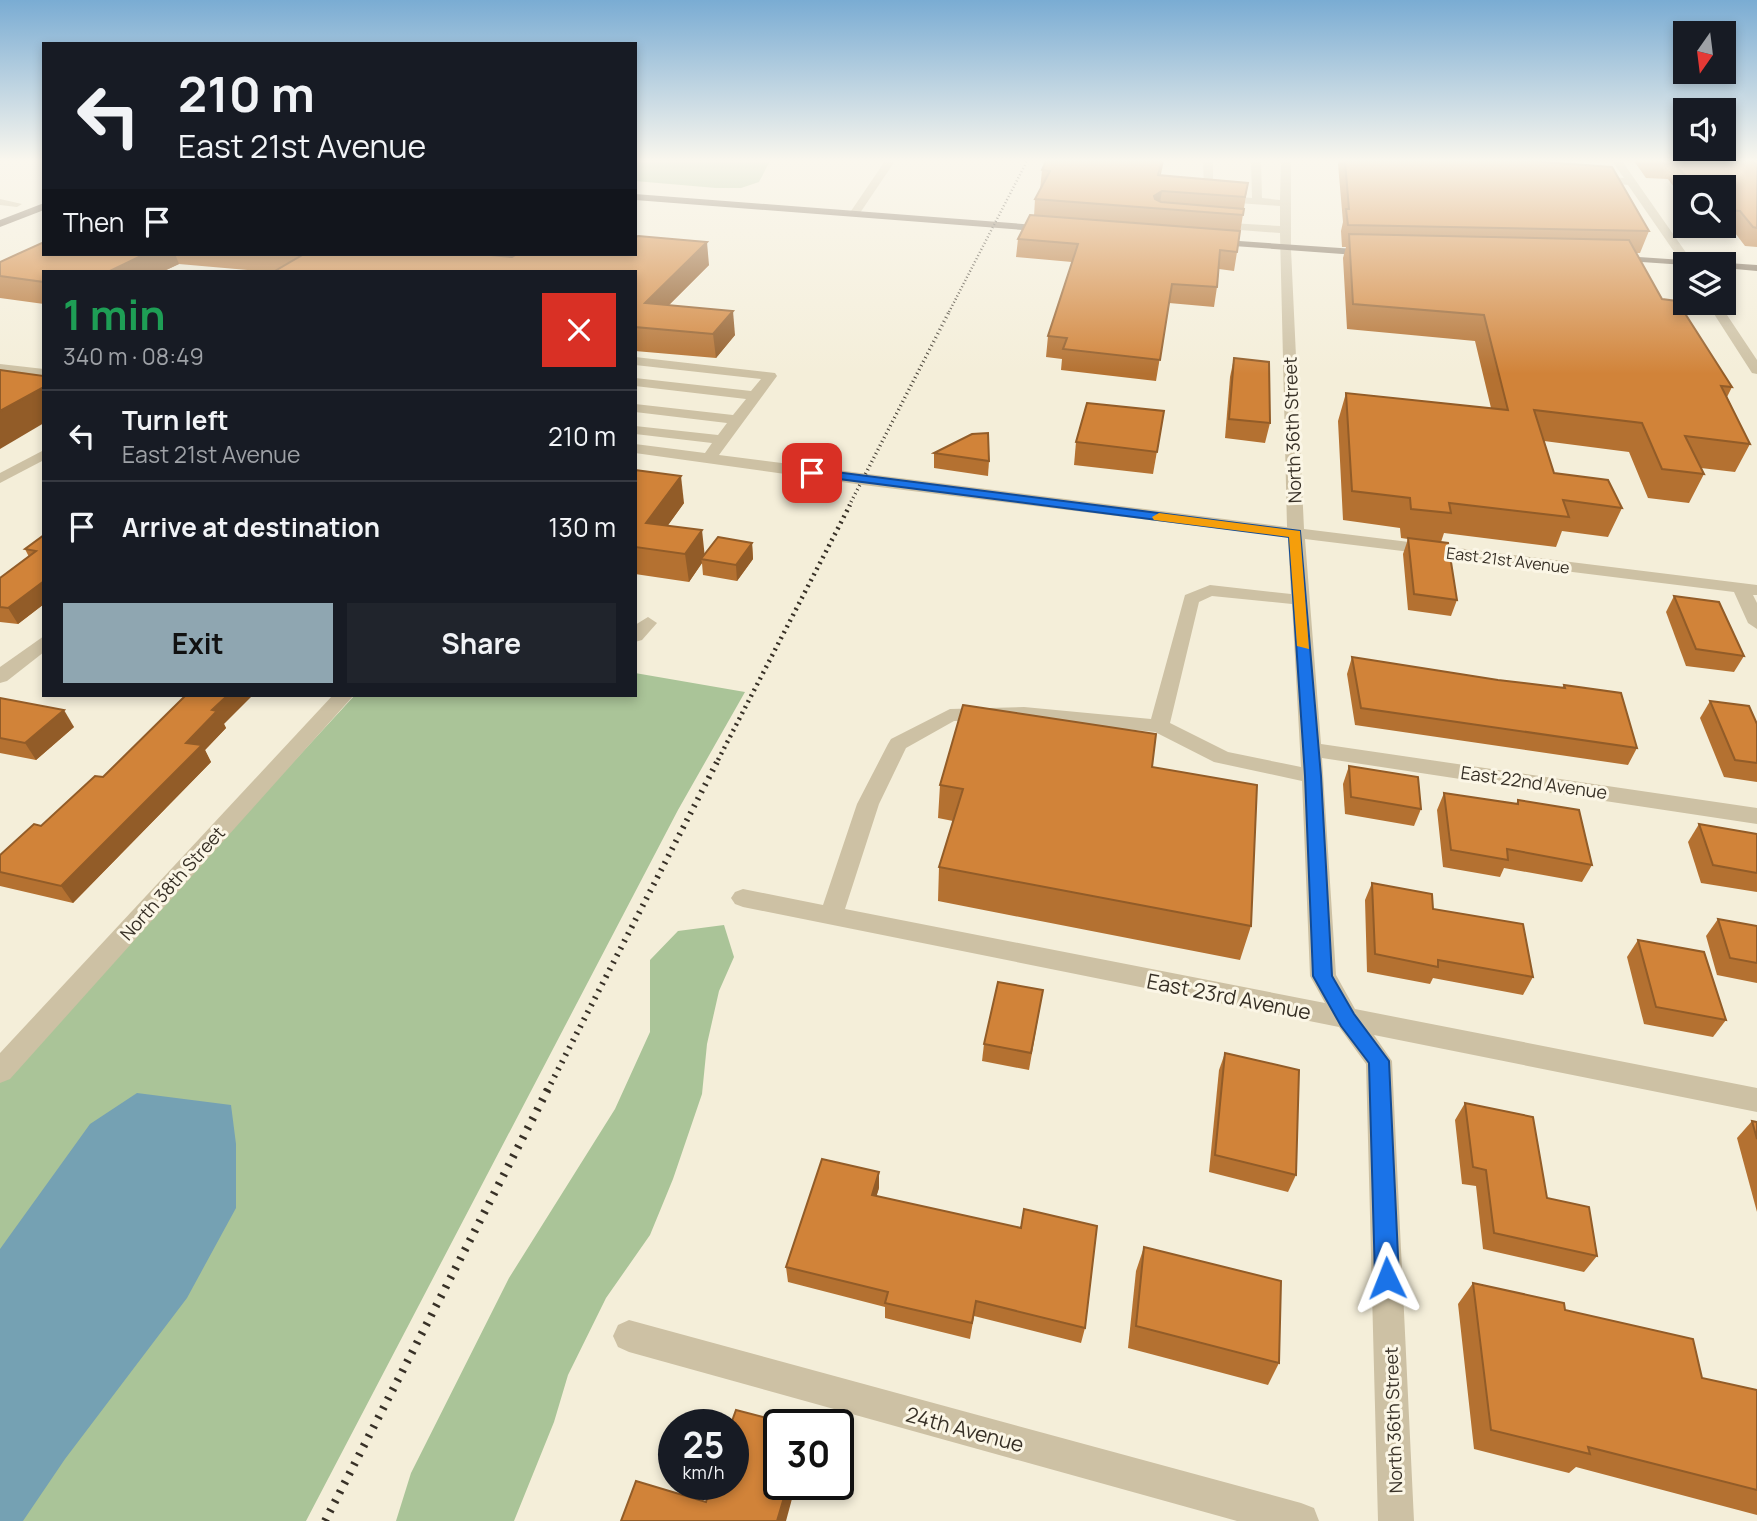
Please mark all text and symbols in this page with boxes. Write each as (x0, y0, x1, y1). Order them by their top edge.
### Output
north arrow (1673, 21, 1736, 84)
map controls (1673, 21, 1736, 315)
text: 210 m (178, 60, 315, 127)
icon: left (63, 70, 154, 161)
button: sound (1673, 98, 1736, 161)
text: East 21st Avenue (178, 124, 426, 168)
button: search (1673, 175, 1736, 238)
icon: arrive (138, 203, 176, 241)
text: Then (63, 204, 124, 240)
button: layers (1673, 252, 1736, 315)
text: 1 min (63, 285, 166, 343)
button: close (542, 293, 616, 367)
text: 340 m · 08:49 (63, 340, 204, 372)
street label: North 36th Street (1277, 356, 1307, 504)
text: Turn left (122, 402, 229, 438)
icon: left (63, 417, 101, 455)
text: 210 m (548, 418, 616, 454)
text: East 21st Avenue (122, 438, 300, 470)
pin (782, 443, 842, 503)
icon: arrive (793, 454, 831, 492)
icon: arrive (63, 508, 101, 546)
text: Arrive at destination (122, 509, 380, 545)
text: 130 m (548, 509, 616, 545)
street label: East 21st Avenue (1445, 542, 1571, 578)
button: Exit (63, 603, 333, 683)
button: Share (347, 603, 616, 683)
street label: East 22nd Avenue (1459, 760, 1609, 804)
street label: North 38th Street (114, 821, 230, 945)
street label: East 23rd Avenue (1144, 966, 1314, 1026)
position arrow (1350, 1241, 1424, 1315)
street label: North 36th Street (1378, 1346, 1408, 1494)
street label: 24th Avenue (903, 1400, 1027, 1458)
speed limit sign: 30 (763, 1409, 854, 1500)
text: 25 (683, 1421, 724, 1469)
text: km/h (683, 1460, 724, 1484)

